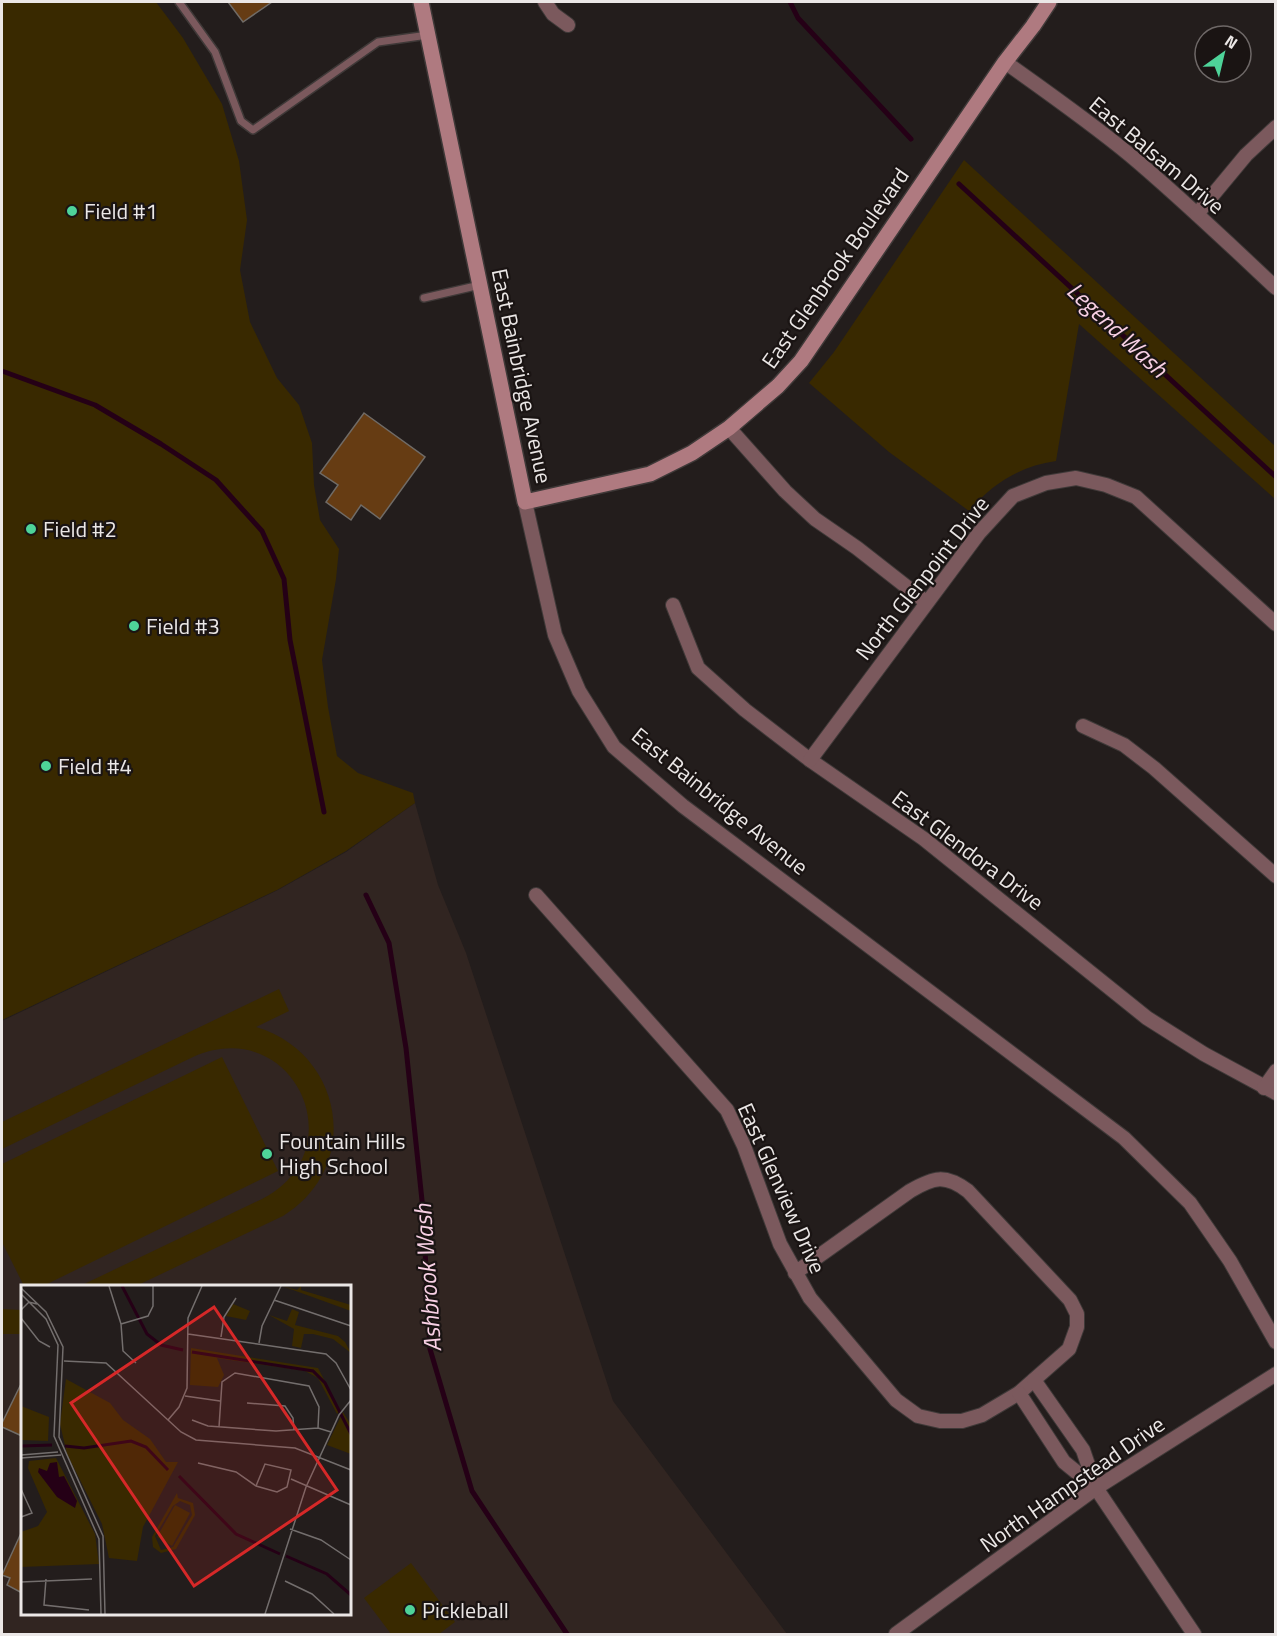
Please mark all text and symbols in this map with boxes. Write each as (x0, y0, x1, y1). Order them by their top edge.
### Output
north arrow (1193, 24, 1253, 84)
text: N (1220, 29, 1243, 55)
street label: East Balsam Drive (1082, 88, 1232, 222)
street label: East Glenbrook Boulevard (753, 161, 917, 375)
place label: Field #1 (84, 194, 158, 228)
marker: Field #1 (65, 204, 79, 218)
street label: East Bainbridge Avenue (483, 265, 561, 487)
water label: Legend Wash (1059, 273, 1177, 386)
street label: North Glenpoint Drive (847, 489, 997, 667)
place label: Field #2 (43, 512, 117, 546)
marker: Field #2 (24, 522, 38, 536)
place label: Field #3 (146, 609, 220, 643)
marker: Field #3 (127, 619, 141, 633)
street label: East Bainbridge Avenue (624, 719, 816, 883)
place label: Field #4 (58, 749, 132, 783)
marker: Field #4 (39, 759, 53, 773)
street label: East Glendora Drive (885, 782, 1051, 918)
street label: East Glenview Drive (729, 1097, 835, 1279)
place label: Fountain Hills High School (279, 1124, 406, 1183)
marker: Fountain Hills High School (260, 1147, 274, 1161)
water label: Ashbrook Wash (404, 1202, 450, 1353)
inset map (21, 1285, 351, 1615)
street label: North Hampstead Drive (973, 1407, 1171, 1561)
place label: Pickleball (422, 1593, 509, 1627)
marker: Pickleball (403, 1603, 417, 1617)

